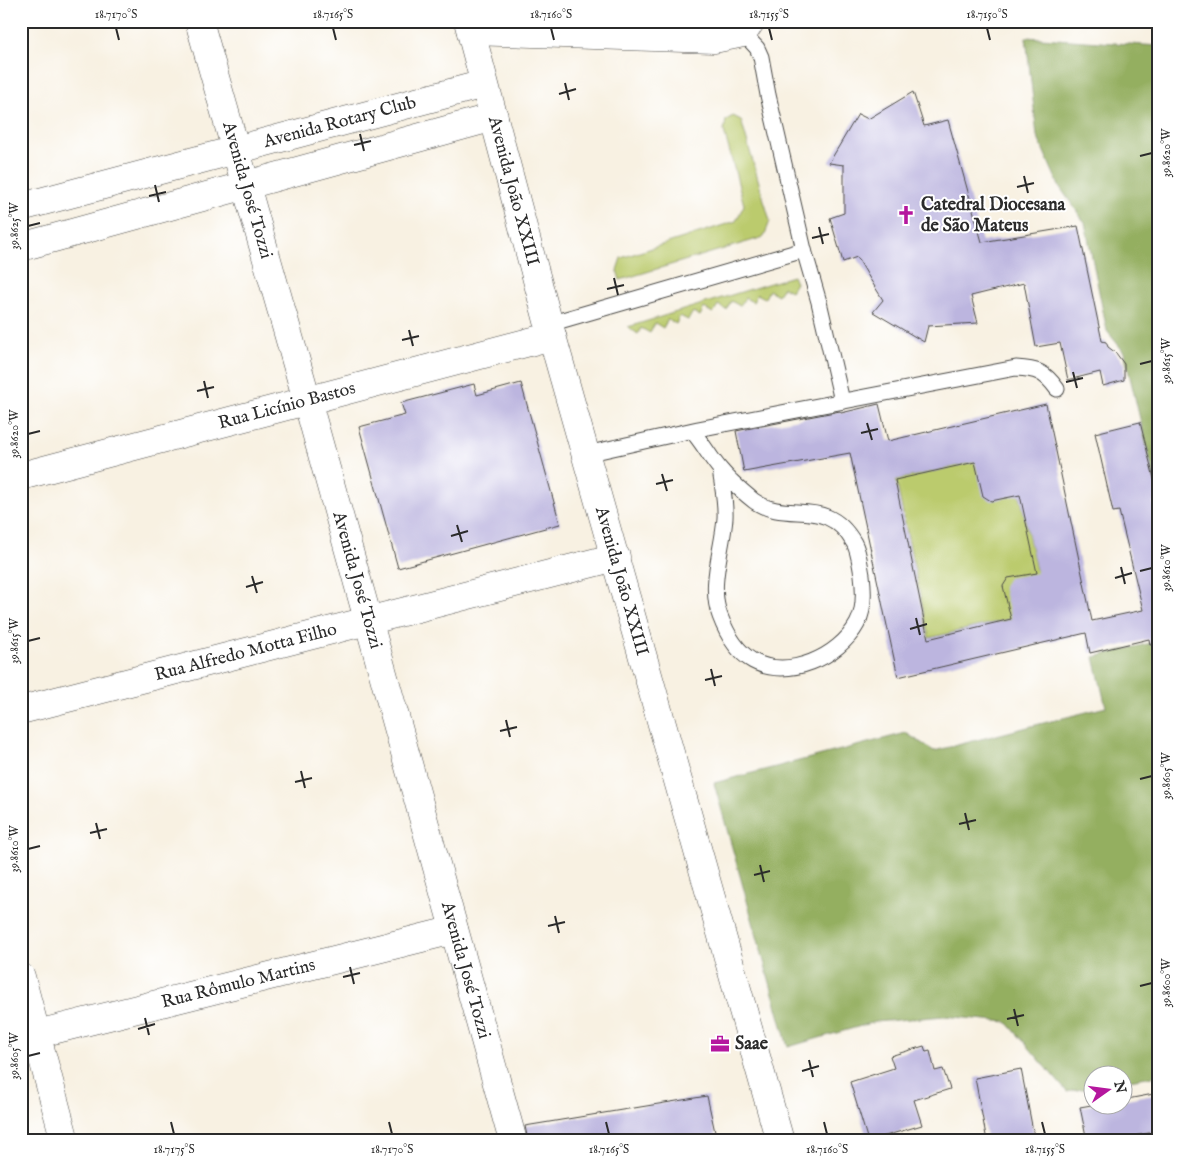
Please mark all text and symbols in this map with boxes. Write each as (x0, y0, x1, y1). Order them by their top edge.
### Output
text: 18.7170°S (95, 7, 137, 22)
text: 18.7165°S (313, 7, 353, 22)
text: 18.7160°S (530, 7, 572, 22)
text: 18.7155°S (749, 7, 789, 22)
text: 18.7150°S (966, 7, 1008, 22)
street label: Avenida Rotary Club (260, 91, 419, 154)
street label: Avenida João XXIII (482, 113, 544, 269)
street label: Avenida José Tozzi (217, 118, 278, 262)
text: 39.8620°W (1159, 128, 1174, 177)
place label: Catedral Diocesana de São Mateus (921, 194, 1066, 238)
text: 39.8625°W (7, 202, 22, 250)
church icon: Catedral Diocesana de São Mateus (895, 204, 917, 226)
text: 39.8615°W (1159, 337, 1174, 384)
street label: Rua Licínio Bastos (216, 377, 358, 435)
text: 39.8620°W (7, 409, 22, 458)
street label: Avenida João XXIII (589, 503, 654, 659)
street label: Avenida José Tozzi (327, 508, 387, 651)
text: 39.8610°W (1159, 544, 1174, 592)
text: 39.8615°W (7, 617, 22, 664)
street label: Rua Alfredo Motta Filho (152, 618, 340, 687)
text: 39.8605°W (1159, 752, 1174, 800)
text: 39.8610°W (7, 825, 22, 873)
street label: Avenida José Tozzi (435, 898, 496, 1042)
street label: Rua Rômulo Martins (159, 954, 318, 1014)
text: 39.8600°W (1159, 958, 1174, 1008)
text: 39.8605°W (7, 1032, 22, 1080)
office icon: Saae (709, 1033, 731, 1055)
place label: Saae (735, 1033, 769, 1056)
north arrow (1082, 1064, 1132, 1114)
text: N (1109, 1078, 1130, 1095)
text: 18.7175°S (153, 1142, 195, 1157)
text: 18.7170°S (371, 1142, 413, 1157)
text: 18.7165°S (589, 1142, 629, 1157)
text: 18.7160°S (806, 1142, 848, 1157)
text: 18.7155°S (1025, 1142, 1065, 1157)

